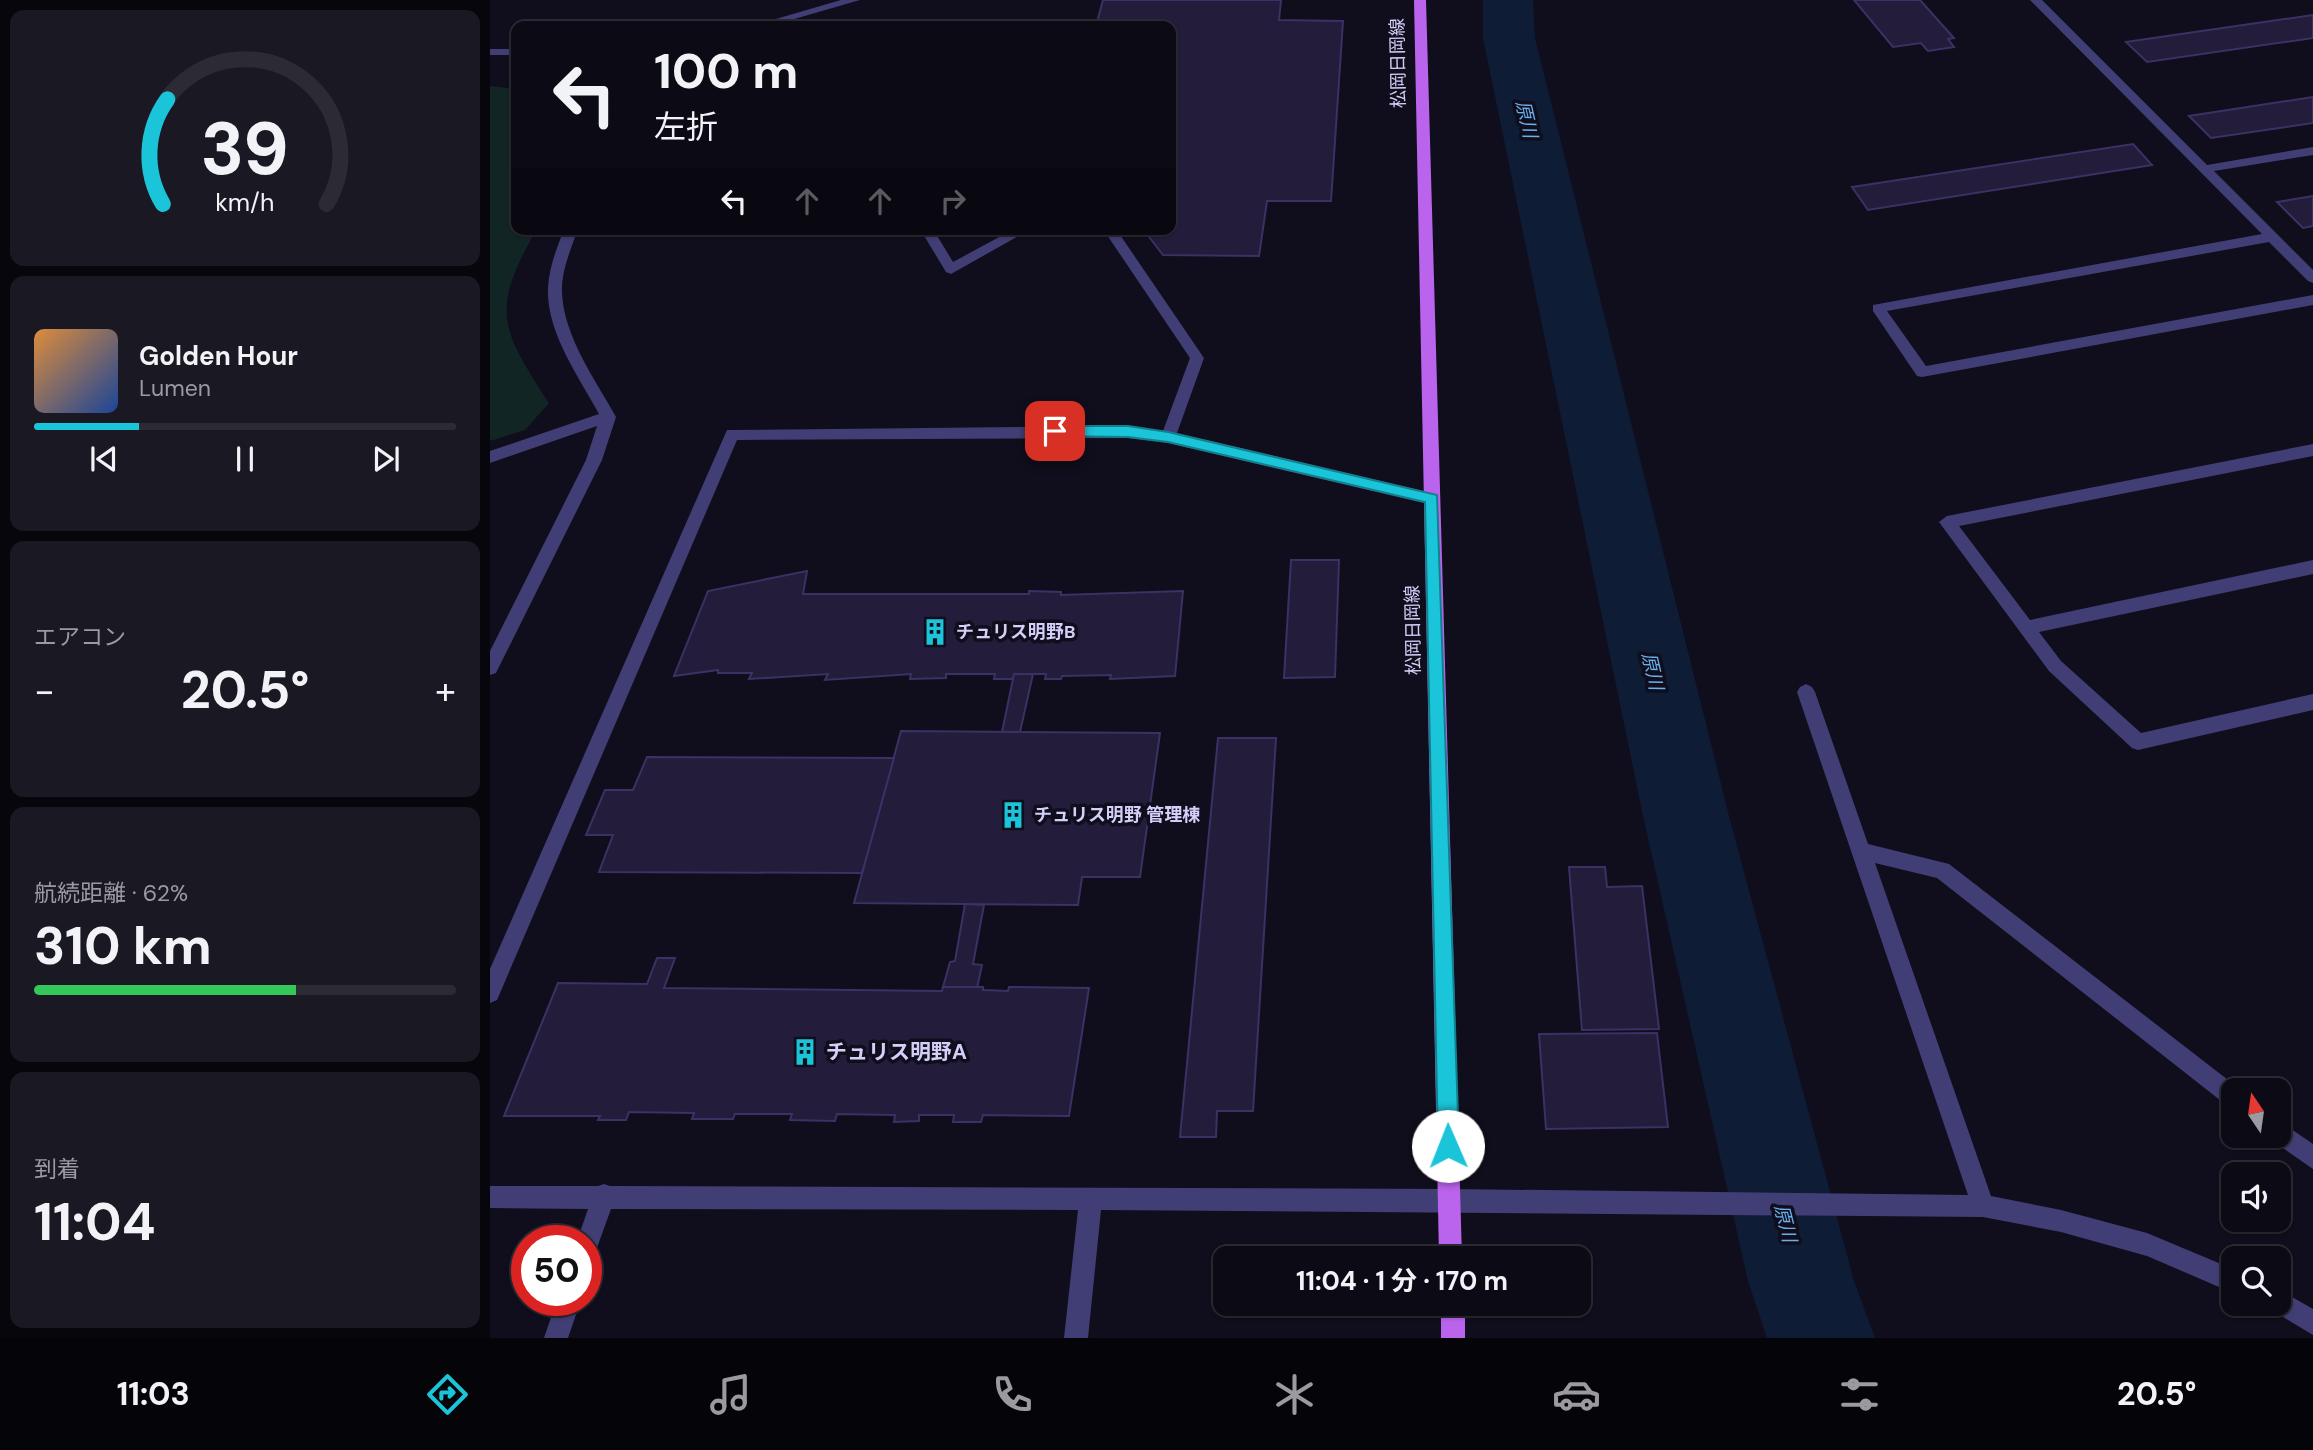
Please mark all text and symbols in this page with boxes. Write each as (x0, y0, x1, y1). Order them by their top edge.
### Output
street label: 松岡日岡線 (1385, 18, 1411, 108)
text: 100 m (654, 39, 798, 103)
icon: left (539, 49, 630, 140)
water label: 原川 (1510, 98, 1543, 142)
text: 39 (201, 102, 289, 197)
text: 左折 (654, 106, 718, 148)
icon: left (715, 182, 753, 220)
icon: ahead (788, 182, 826, 220)
icon: ahead (861, 182, 899, 220)
icon: right (934, 182, 972, 220)
text: km/h (215, 186, 275, 219)
text: Golden Hour (139, 339, 298, 373)
text: Lumen (139, 373, 211, 403)
pin (1025, 401, 1085, 461)
icon: arrive (1036, 412, 1074, 450)
icon: previous (85, 440, 123, 478)
icon: pause (226, 440, 264, 478)
icon: next (367, 440, 405, 478)
street label: 松岡日岡線 (1400, 585, 1426, 675)
building icon: チュリス明野B (920, 617, 950, 647)
place label: チュリス明野B (956, 620, 1075, 644)
text: エアコン (34, 622, 126, 652)
water label: 原川 (1636, 650, 1669, 694)
text: 20.5° (181, 656, 309, 724)
text: − (34, 666, 55, 716)
text: + (435, 666, 456, 716)
building icon: チュリス明野 管理棟 (998, 800, 1028, 830)
place label: チュリス明野 管理棟 (1034, 803, 1200, 827)
text: 航続距離 · 62% (34, 878, 188, 908)
text: 310 km (34, 912, 212, 980)
building icon: チュリス明野A (790, 1037, 820, 1067)
place label: チュリス明野A (826, 1038, 967, 1066)
north arrow (2221, 1078, 2291, 1148)
map controls (2221, 1078, 2291, 1316)
position arrow (1411, 1109, 1485, 1183)
text: 到着 (34, 1154, 80, 1184)
button: sound (2221, 1162, 2291, 1232)
text: 11:04 (34, 1188, 155, 1256)
water label: 原川 (1769, 1202, 1803, 1247)
speed limit sign: 50 (511, 1225, 602, 1316)
button: search (2221, 1246, 2291, 1316)
text: 11:04 · 1 分 · 170 m (1296, 1264, 1508, 1298)
icon: directions (423, 1370, 472, 1419)
icon: music (706, 1370, 755, 1419)
icon: phone (988, 1370, 1037, 1419)
icon: climate (1270, 1370, 1319, 1419)
icon: car (1552, 1370, 1601, 1419)
icon: filters (1835, 1370, 1884, 1419)
text: 11:03 (117, 1373, 190, 1415)
text: 20.5° (2117, 1373, 2196, 1415)

